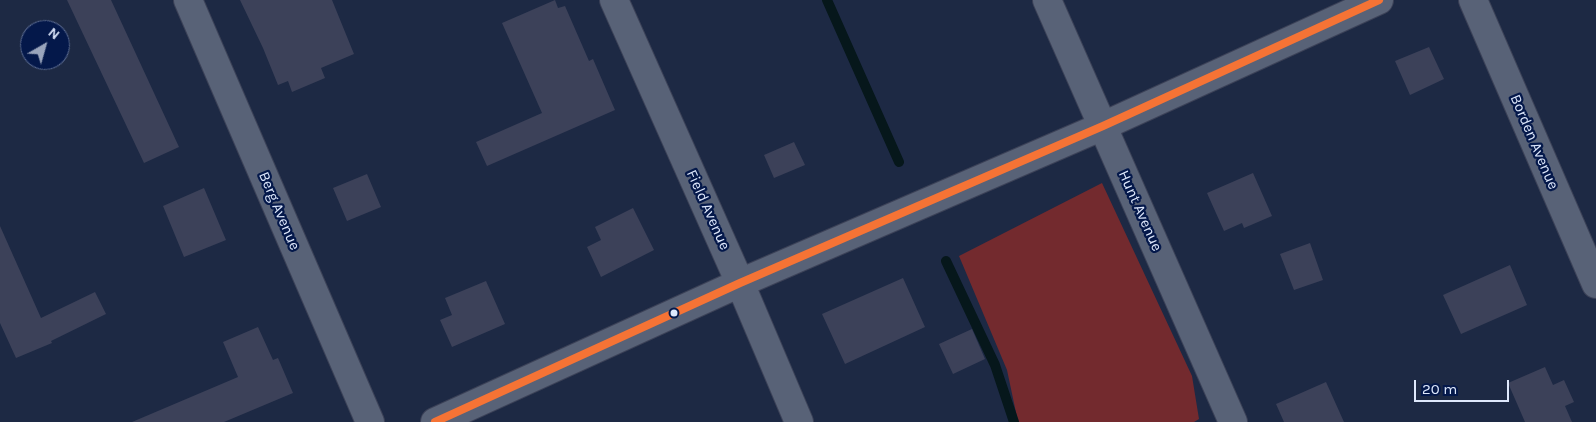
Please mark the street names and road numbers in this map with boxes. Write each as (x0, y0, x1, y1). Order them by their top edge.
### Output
street label: Borden Avenue (1506, 92, 1562, 192)
street label: Field Avenue (682, 167, 734, 253)
street label: Hunt Avenue (1114, 168, 1166, 254)
street label: Berg Avenue (254, 169, 304, 253)

